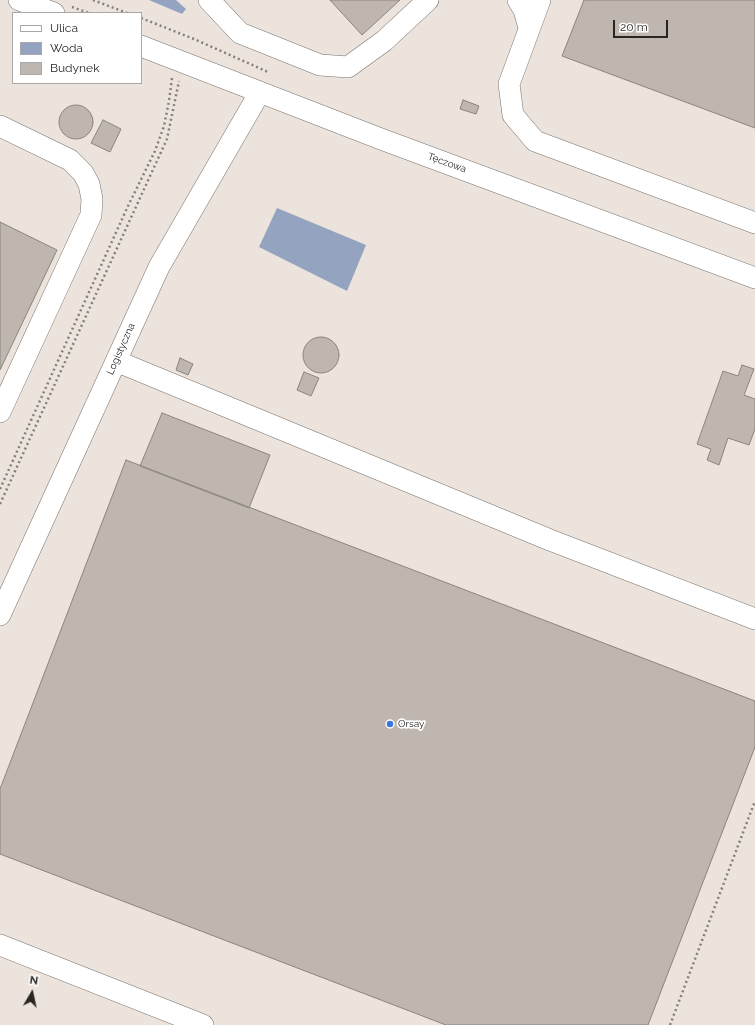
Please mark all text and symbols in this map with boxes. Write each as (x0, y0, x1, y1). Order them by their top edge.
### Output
legend (12, 12, 142, 84)
scale bar (615, 12, 670, 38)
text: 20 m (620, 20, 648, 34)
text: Ulica (50, 21, 78, 35)
text: Woda (50, 41, 83, 55)
text: Budynek (50, 61, 100, 75)
street label: Tęczowa (426, 150, 468, 176)
street label: Logistyczna (104, 321, 138, 377)
place label: Orsay (398, 718, 425, 730)
marker: Orsay (385, 719, 395, 729)
north arrow (12, 973, 52, 1013)
text: N (29, 974, 39, 988)

